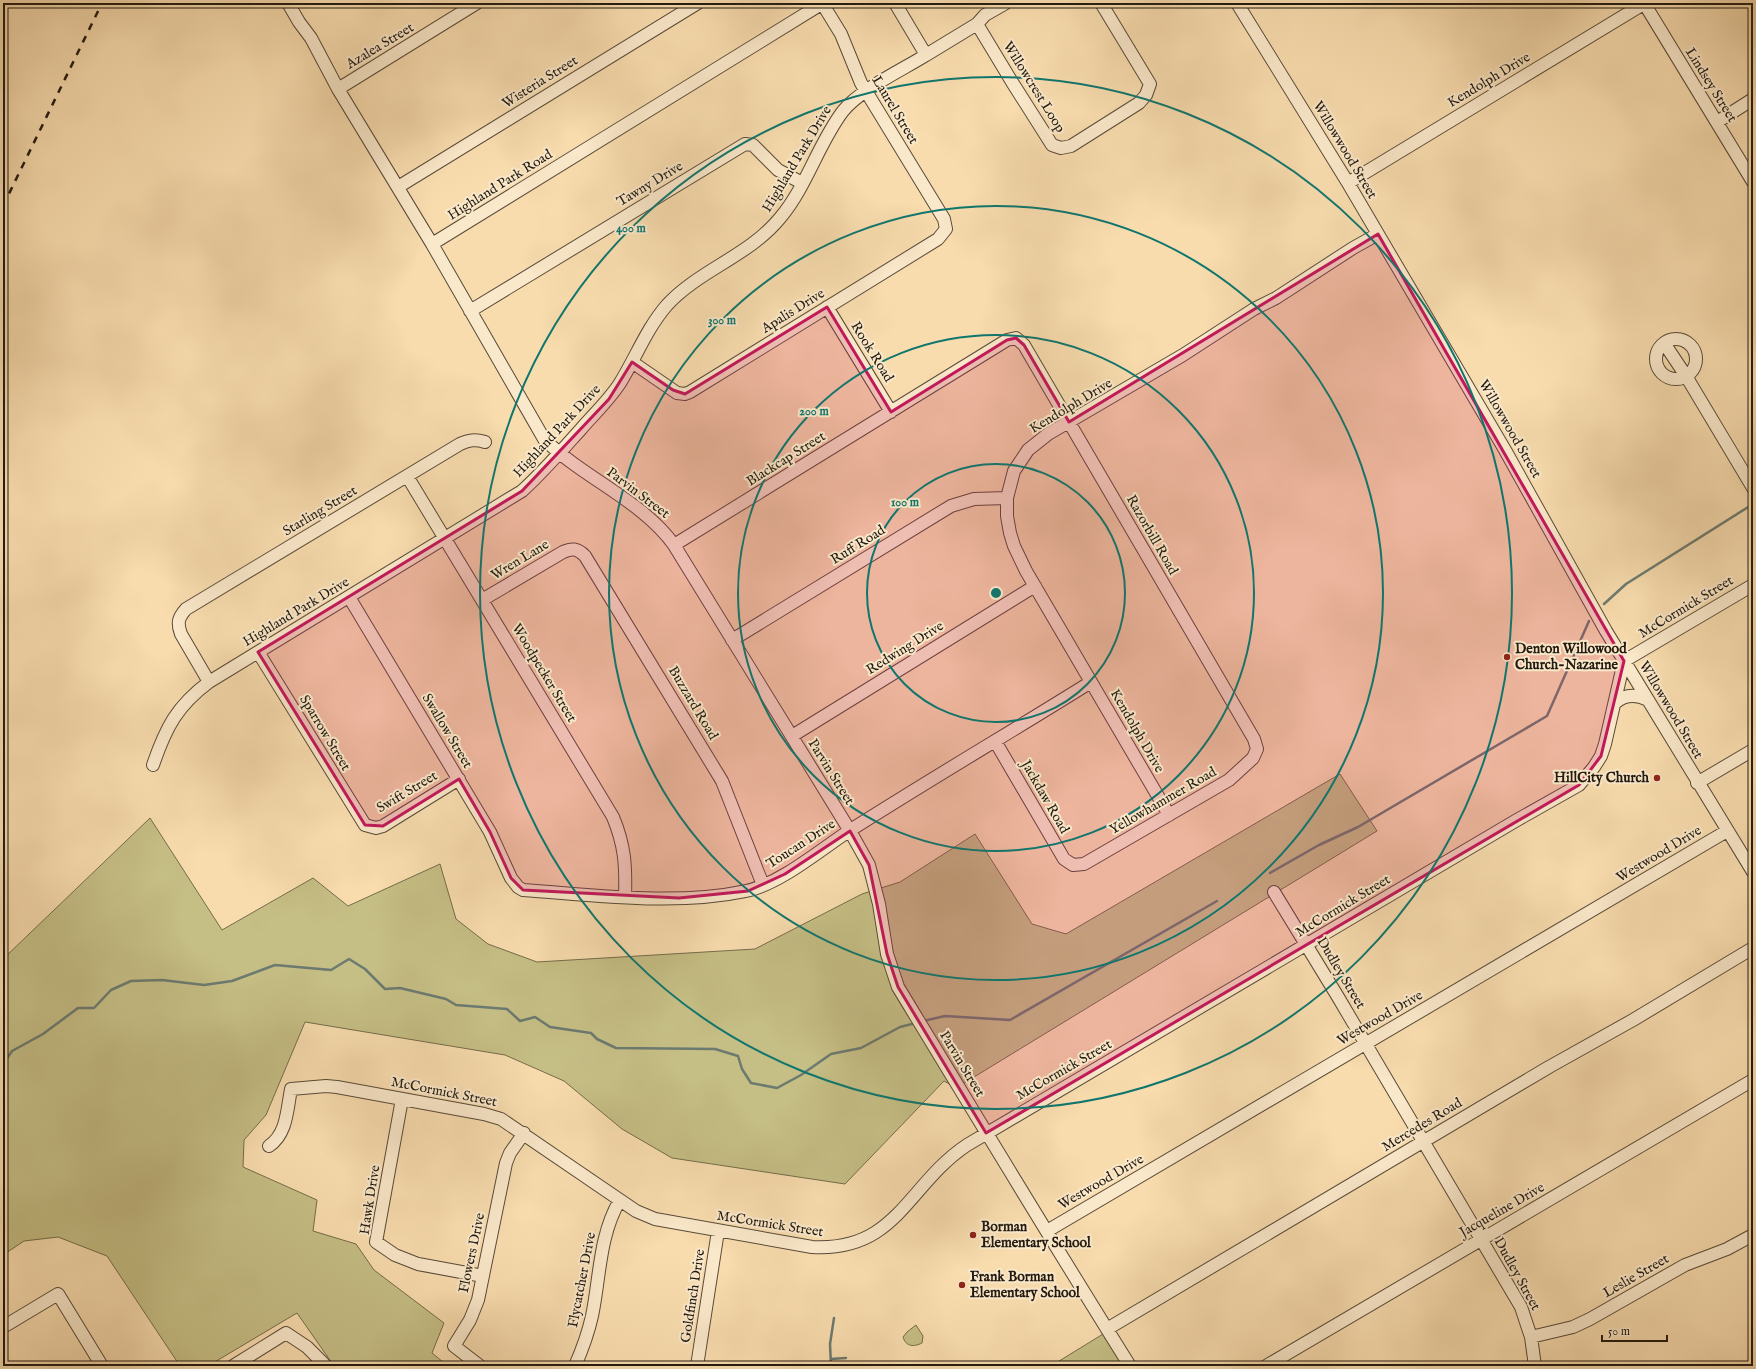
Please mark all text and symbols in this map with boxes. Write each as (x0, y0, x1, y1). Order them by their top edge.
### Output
street label: Azalea Street (342, 19, 417, 74)
street label: Willowcrest Loop (999, 38, 1069, 136)
street label: Lindsey Street (1681, 44, 1741, 126)
street label: Kendolph Drive (1444, 48, 1534, 112)
street label: Wisteria Street (499, 51, 581, 112)
street label: Laurel Street (868, 73, 923, 148)
street label: Willowwood Street (1309, 98, 1381, 202)
street label: Highland Park Drive (758, 102, 836, 215)
street label: Highland Park Road (444, 145, 556, 224)
street label: Tawny Drive (614, 157, 687, 211)
text: 400 m (616, 221, 647, 236)
street label: Apalis Drive (757, 284, 828, 338)
text: 300 m (708, 313, 737, 328)
street label: Rook Road (846, 318, 898, 386)
street label: Kendolph Drive (1026, 374, 1116, 438)
street label: Willowwood Street (1475, 377, 1546, 482)
street label: Highland Park Drive (509, 380, 605, 481)
text: 200 m (799, 404, 829, 419)
street label: Blackcap Street (743, 427, 829, 490)
street label: Parvin Street (603, 463, 673, 523)
street label: Starling Street (280, 482, 361, 540)
street label: Razorbill Road (1122, 492, 1182, 579)
text: 100 m (891, 495, 920, 510)
street label: Ruff Road (827, 521, 889, 569)
street label: Wren Lane (488, 535, 553, 584)
street label: McCormick Street (1635, 571, 1737, 642)
street label: Highland Park Drive (240, 573, 353, 651)
centre of rings (989, 586, 1003, 600)
street label: Redwing Drive (863, 617, 948, 679)
street label: Woodpecker Street (507, 620, 581, 726)
place label: Denton Willowood Church-Nazarine (1515, 640, 1627, 674)
marker: Denton Willowood Church-Nazarine (1502, 652, 1512, 662)
street label: Willowwood Street (1635, 658, 1707, 762)
street label: Buzzard Road (664, 663, 722, 744)
street label: Kendolph Drive (1106, 686, 1168, 776)
street label: Swallow Street (418, 690, 477, 772)
street label: Sparrow Street (295, 692, 355, 774)
street label: Parvin Street (804, 736, 858, 809)
street label: Jackdaw Road (1016, 755, 1074, 837)
street label: Yellowhammer Road (1106, 763, 1220, 839)
street label: Swift Street (373, 767, 441, 817)
place label: HillCity Church (1554, 769, 1650, 787)
marker: HillCity Church (1652, 773, 1662, 783)
street label: Toucan Drive (763, 815, 839, 873)
street label: Westwood Drive (1613, 821, 1705, 886)
street label: McCormick Street (1292, 870, 1394, 941)
street label: Dudley Street (1312, 934, 1370, 1012)
street label: Westwood Drive (1334, 986, 1427, 1050)
street label: Parvin Street (935, 1027, 989, 1101)
street label: McCormick Street (1013, 1035, 1115, 1105)
street label: McCormick Street (389, 1073, 499, 1111)
street label: Mercedes Road (1379, 1094, 1466, 1156)
street label: Westwood Drive (1055, 1150, 1148, 1214)
street label: Hawk Drive (356, 1163, 384, 1236)
street label: Jacqueline Drive (1455, 1178, 1548, 1243)
street label: McCormick Street (715, 1207, 825, 1241)
street label: Flowers Drive (455, 1211, 489, 1295)
place label: Borman Elementary School (981, 1218, 1092, 1252)
street label: Flycatcher Drive (564, 1230, 600, 1329)
marker: Borman Elementary School (968, 1230, 978, 1240)
street label: Dudley Street (1490, 1234, 1545, 1314)
street label: Goldfinch Drive (677, 1247, 709, 1344)
street label: Leslie Street (1600, 1250, 1672, 1302)
place label: Frank Borman Elementary School (970, 1268, 1081, 1302)
marker: Frank Borman Elementary School (957, 1280, 967, 1290)
scale bar (1602, 1317, 1667, 1343)
text: 50 m (1608, 1324, 1630, 1339)

